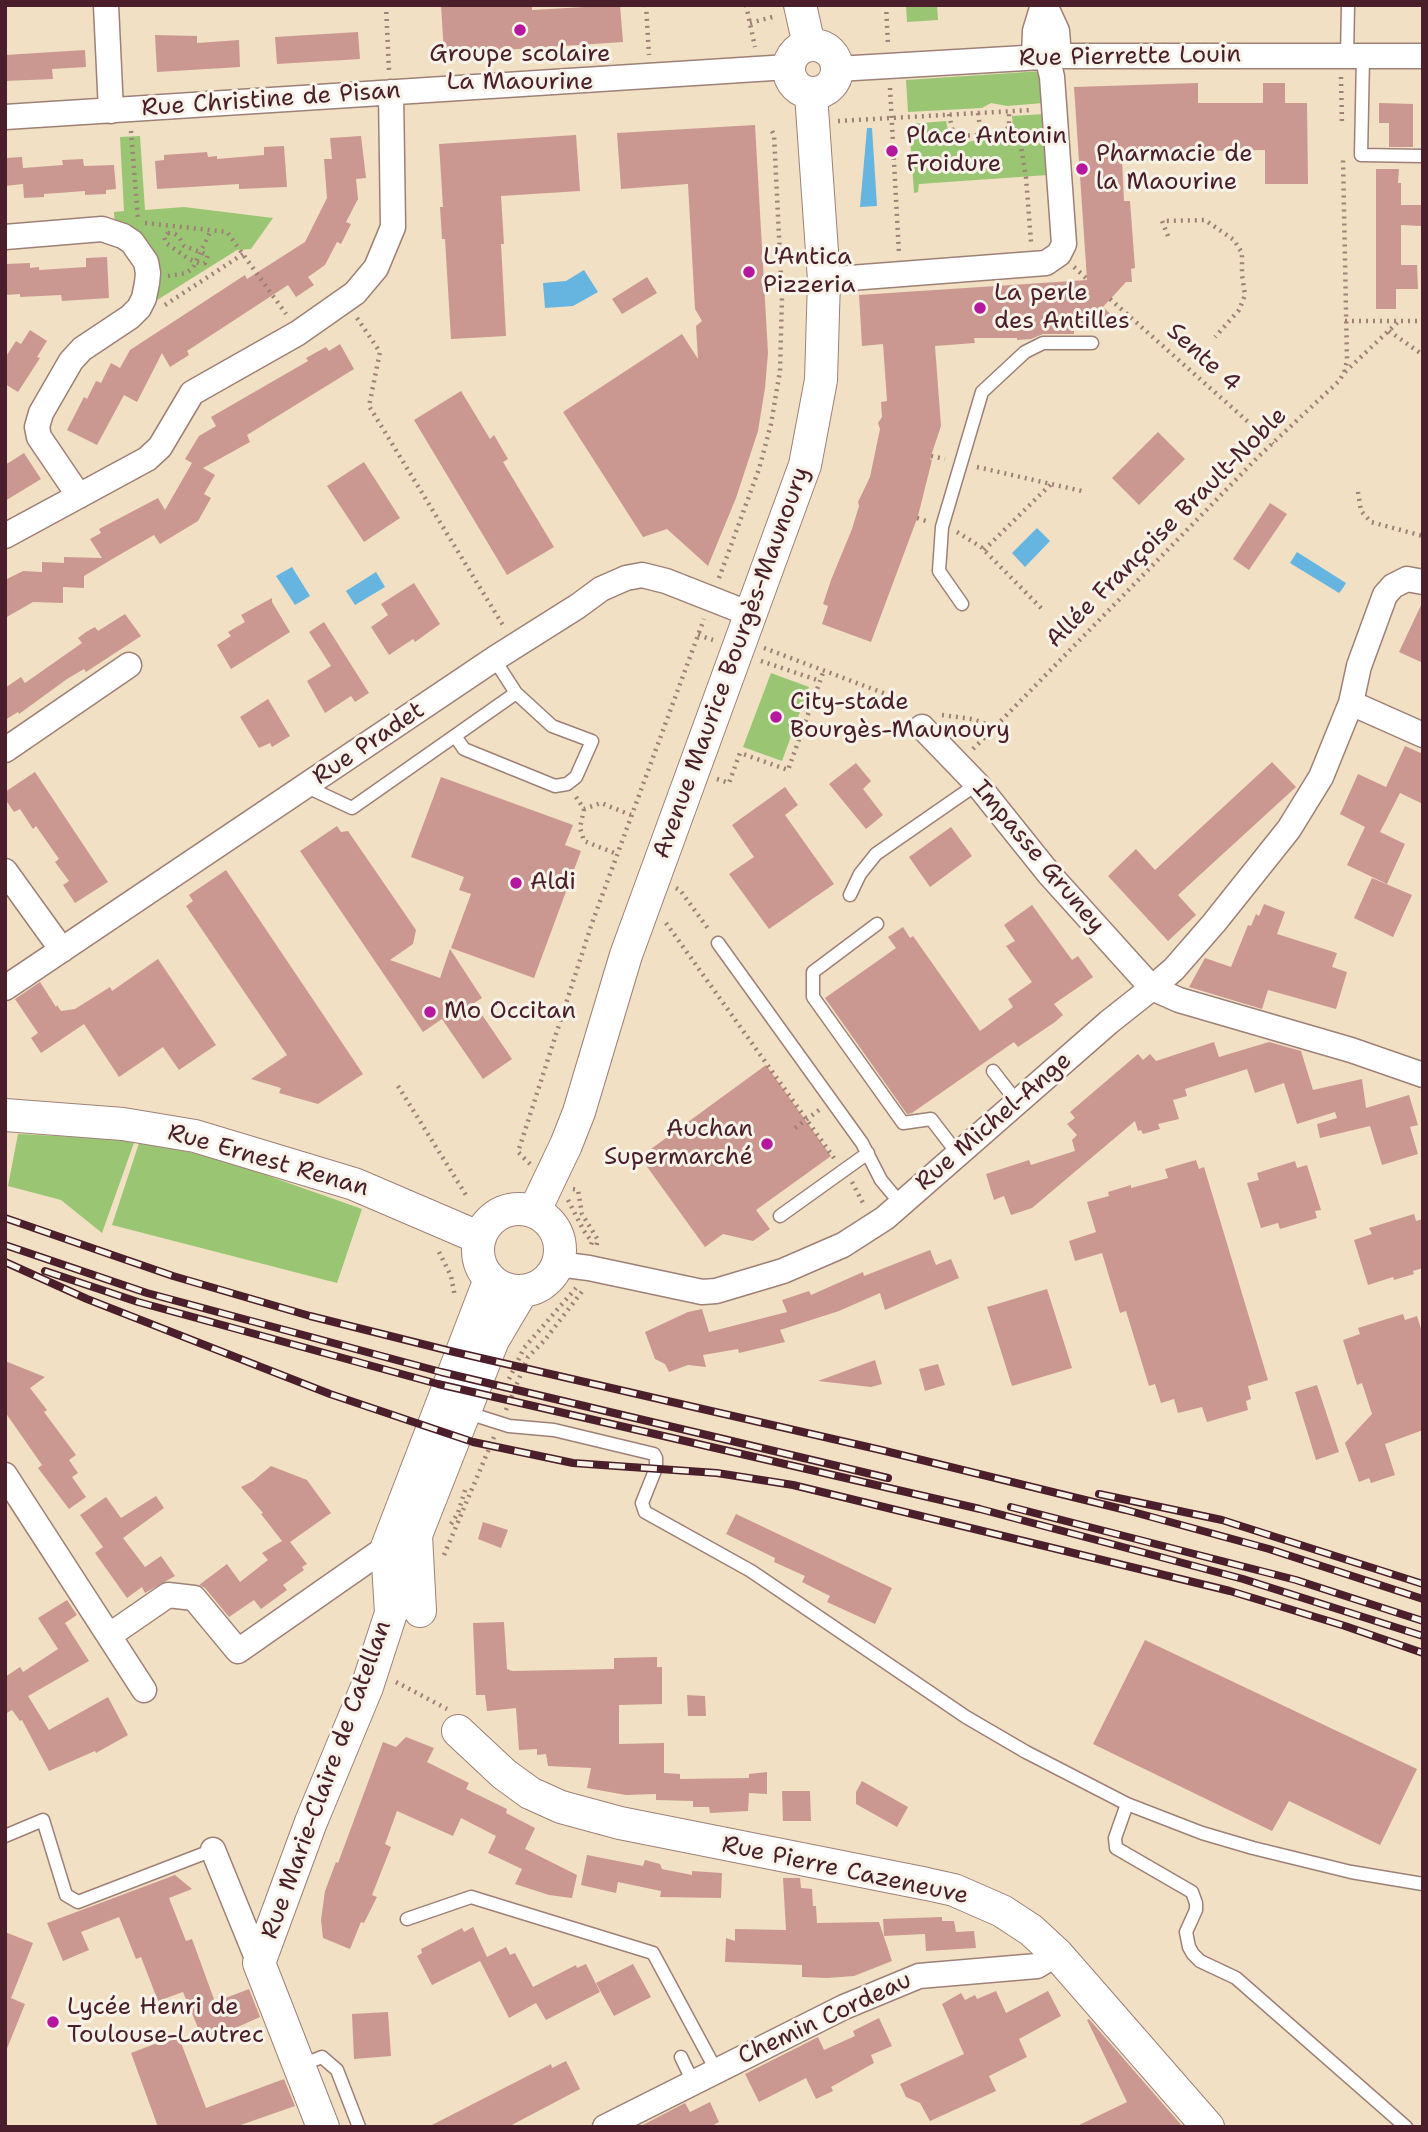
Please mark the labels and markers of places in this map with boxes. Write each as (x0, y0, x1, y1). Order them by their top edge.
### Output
marker: Groupe scolaire La Maourine (512, 22, 528, 38)
place label: Groupe scolaire La Maourine (429, 41, 611, 97)
place label: Place Antonin Froidure (906, 123, 1067, 179)
place label: Pharmacie de la Maourine (1096, 141, 1253, 197)
marker: Place Antonin Froidure (884, 143, 900, 159)
marker: Pharmacie de la Maourine (1074, 161, 1090, 177)
place label: L'Antica Pizzeria (763, 244, 855, 300)
marker: L'Antica Pizzeria (741, 264, 757, 280)
place label: La perle des Antilles (994, 280, 1130, 336)
marker: La perle des Antilles (972, 300, 988, 316)
place label: City-stade Bourgès-Maunoury (790, 689, 1010, 745)
marker: City-stade Bourgès-Maunoury (768, 709, 784, 725)
place label: Aldi (530, 869, 576, 897)
marker: Aldi (508, 875, 524, 891)
place label: Mo Occitan (444, 998, 576, 1026)
marker: Mo Occitan (422, 1004, 438, 1020)
place label: Auchan Supermarché (604, 1116, 753, 1172)
marker: Auchan Supermarché (759, 1136, 775, 1152)
place label: Lycée Henri de Toulouse-Lautrec (67, 1994, 264, 2050)
marker: Lycée Henri de Toulouse-Lautrec (45, 2014, 61, 2030)

